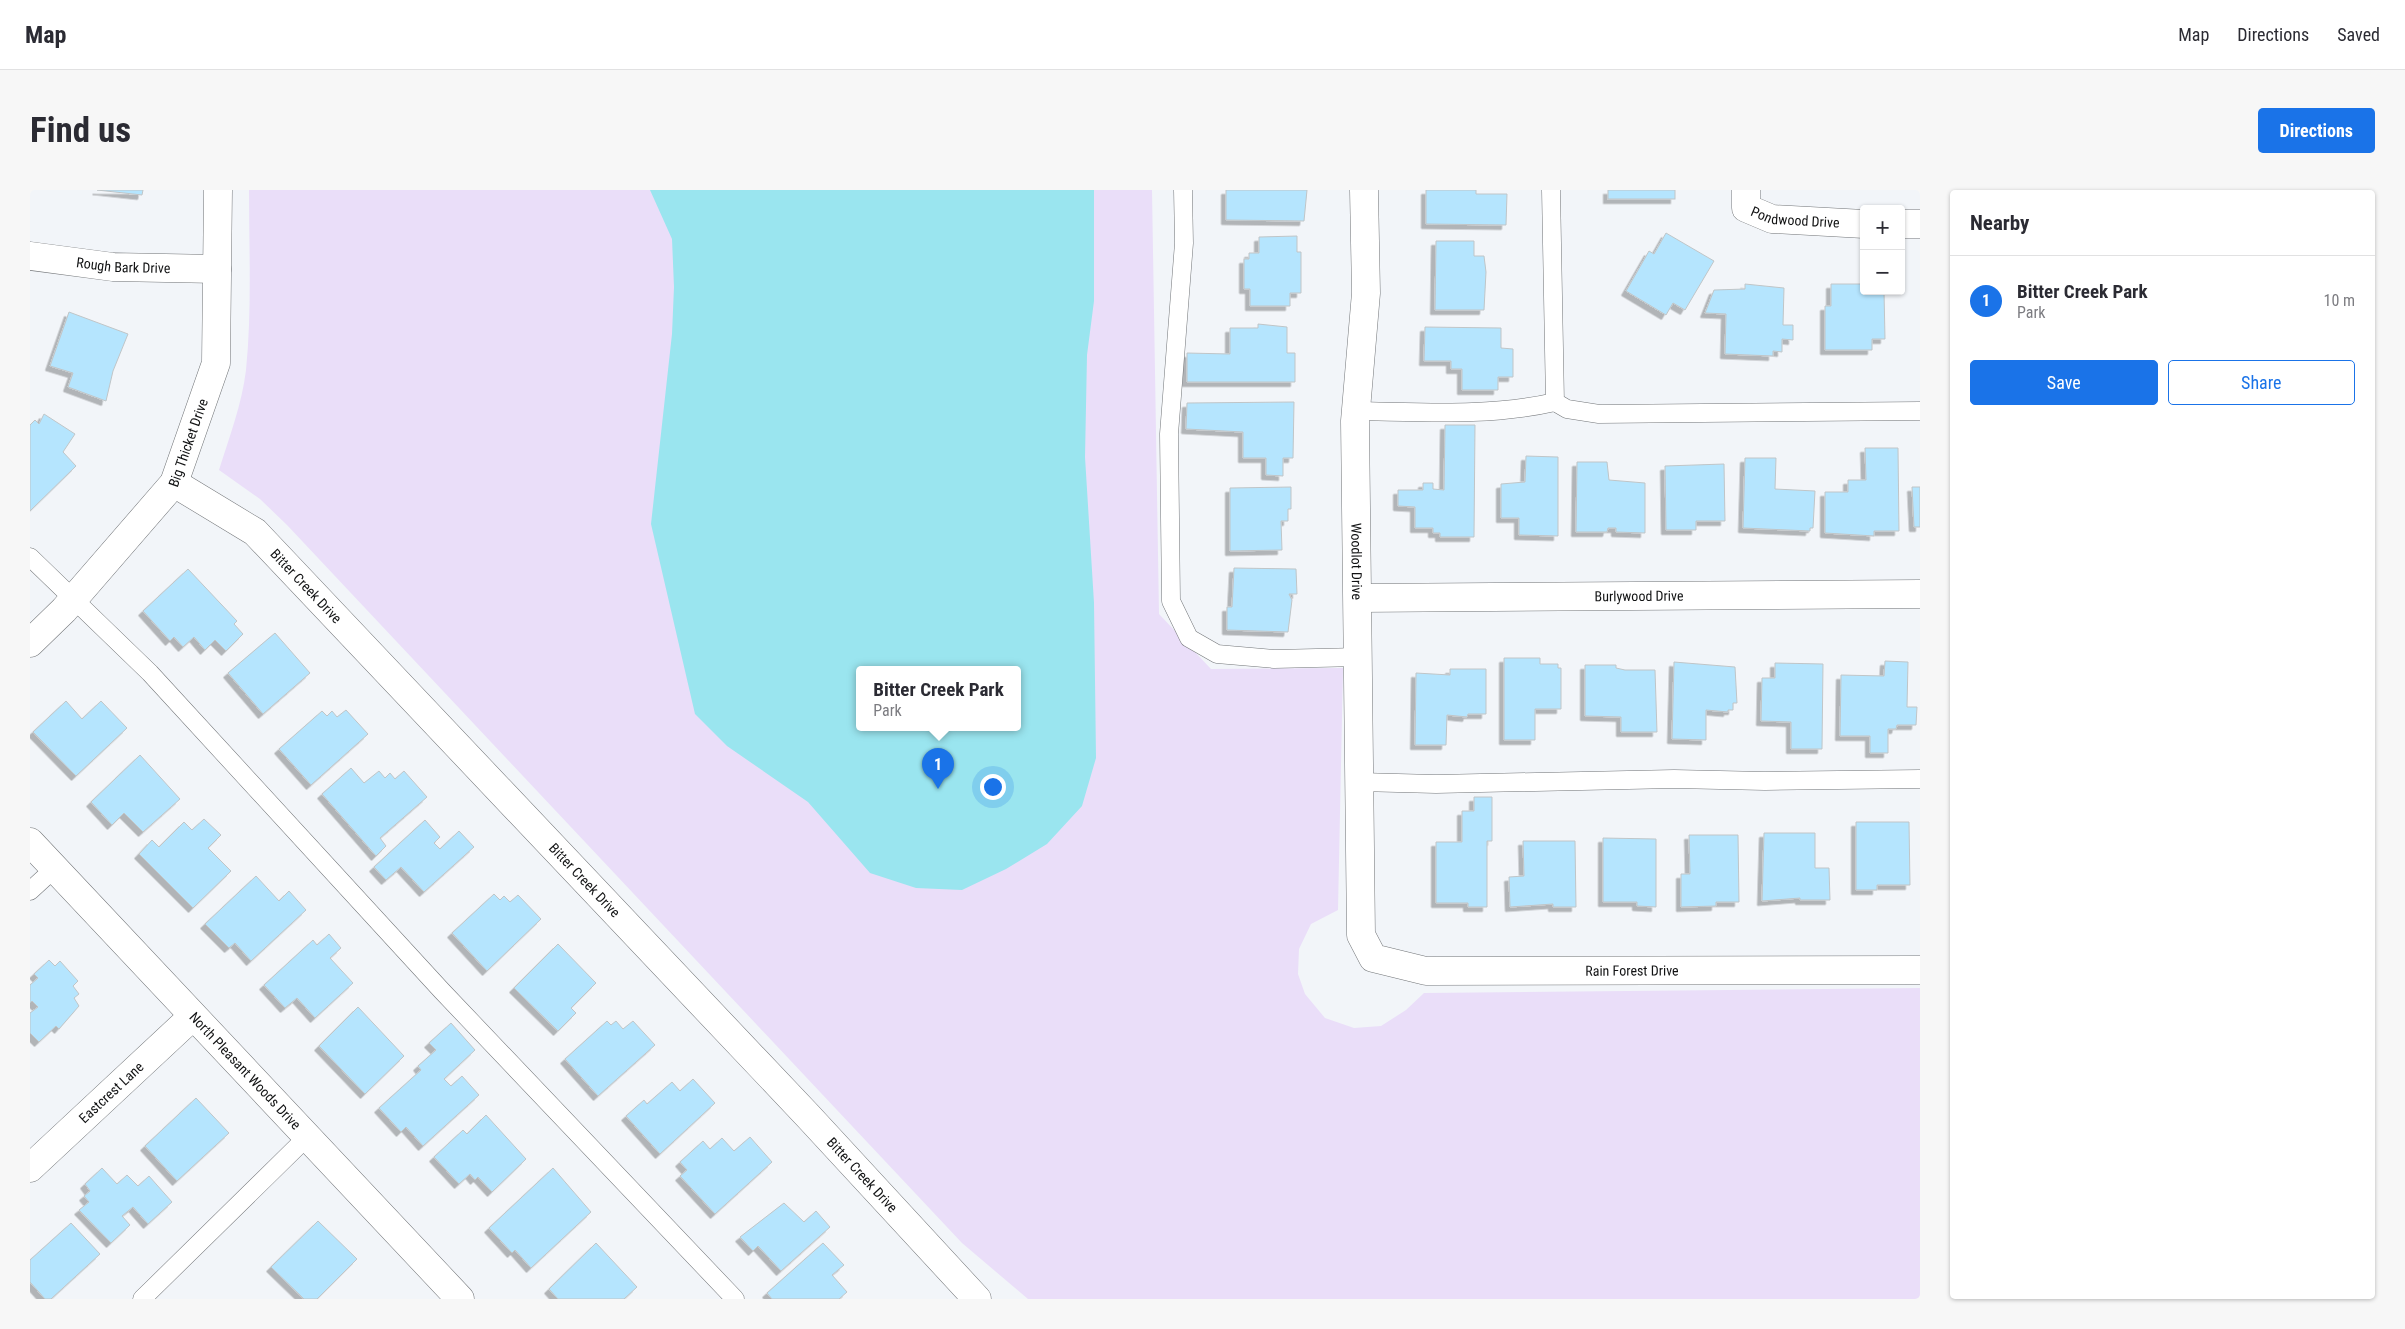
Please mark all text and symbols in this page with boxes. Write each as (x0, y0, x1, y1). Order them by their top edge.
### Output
text: Map (25, 21, 66, 49)
text: Map (2178, 24, 2209, 45)
text: Directions (2237, 24, 2309, 45)
text: Saved (2337, 24, 2380, 45)
button: Directions (2258, 108, 2375, 153)
text: Find us (30, 110, 131, 151)
street label: Pondwood Drive (1749, 203, 1840, 231)
map controls (1860, 205, 1905, 295)
button: + (1860, 205, 1905, 250)
text: Nearby (1970, 211, 2029, 235)
button: − (1860, 250, 1905, 295)
street label: Rough Bark Drive (75, 254, 171, 276)
text: Bitter Creek Park (2017, 280, 2147, 303)
text: 1 (1982, 291, 1990, 310)
text: 10 m (2323, 291, 2355, 310)
text: Park (2017, 303, 2046, 322)
button: Save (1970, 360, 2158, 405)
button: Share (2168, 360, 2355, 405)
street label: Big Thicket Drive (165, 396, 211, 489)
street label: Woodlot Drive (1348, 523, 1365, 601)
street label: Bitter Creek Drive (267, 546, 345, 627)
street label: Burlywood Drive (1594, 588, 1684, 604)
popup (856, 666, 1021, 731)
text: Bitter Creek Park (873, 678, 1004, 701)
text: Park (873, 701, 902, 720)
pin: 1 (922, 748, 954, 789)
your location (980, 774, 1006, 800)
street label: Bitter Creek Drive (546, 840, 624, 921)
street label: Rain Forest Drive (1585, 962, 1679, 979)
street label: North Pleasant Woods Drive (186, 1009, 304, 1133)
street label: Eastcrest Lane (76, 1058, 147, 1126)
street label: Bitter Creek Drive (824, 1134, 901, 1216)

